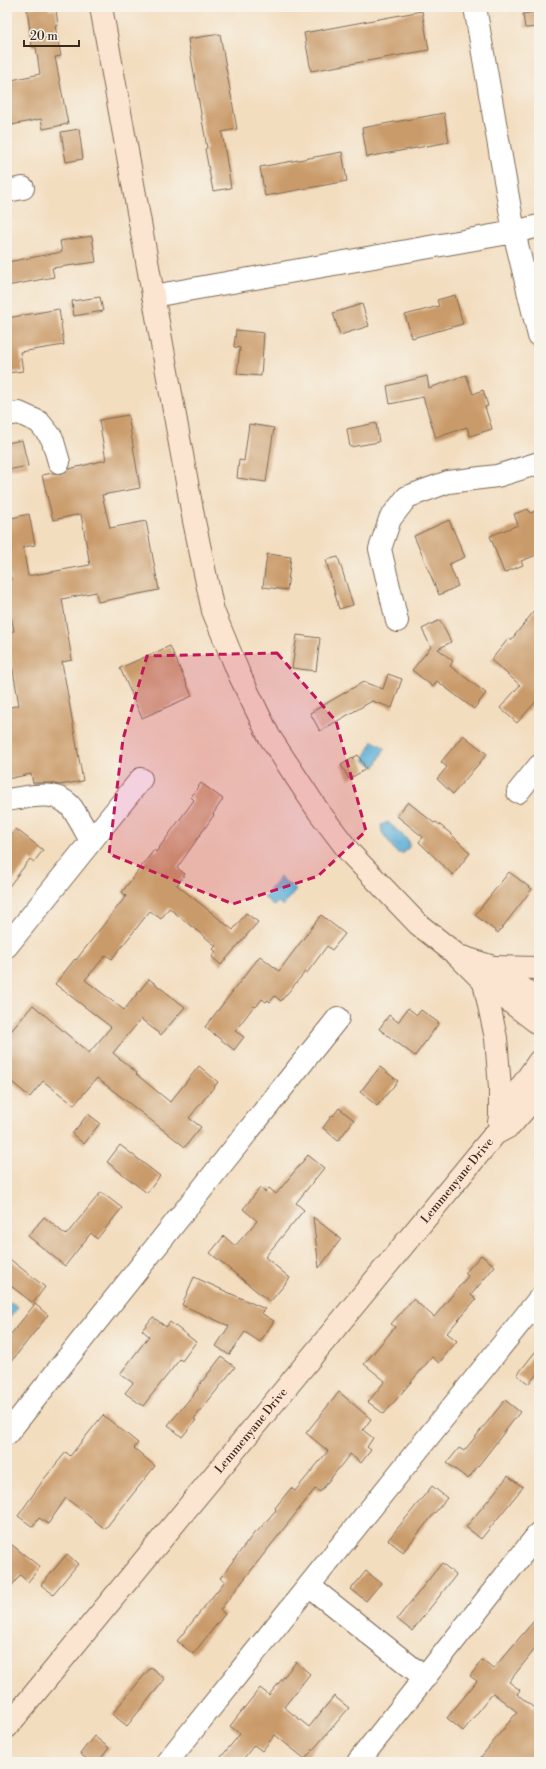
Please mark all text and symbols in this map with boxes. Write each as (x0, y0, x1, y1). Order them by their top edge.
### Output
scale bar (24, 22, 79, 48)
text: 20 m (30, 29, 58, 44)
street label: Lemmenyane Drive (417, 1134, 496, 1226)
street label: Lemmenyane Drive (211, 1385, 291, 1476)

